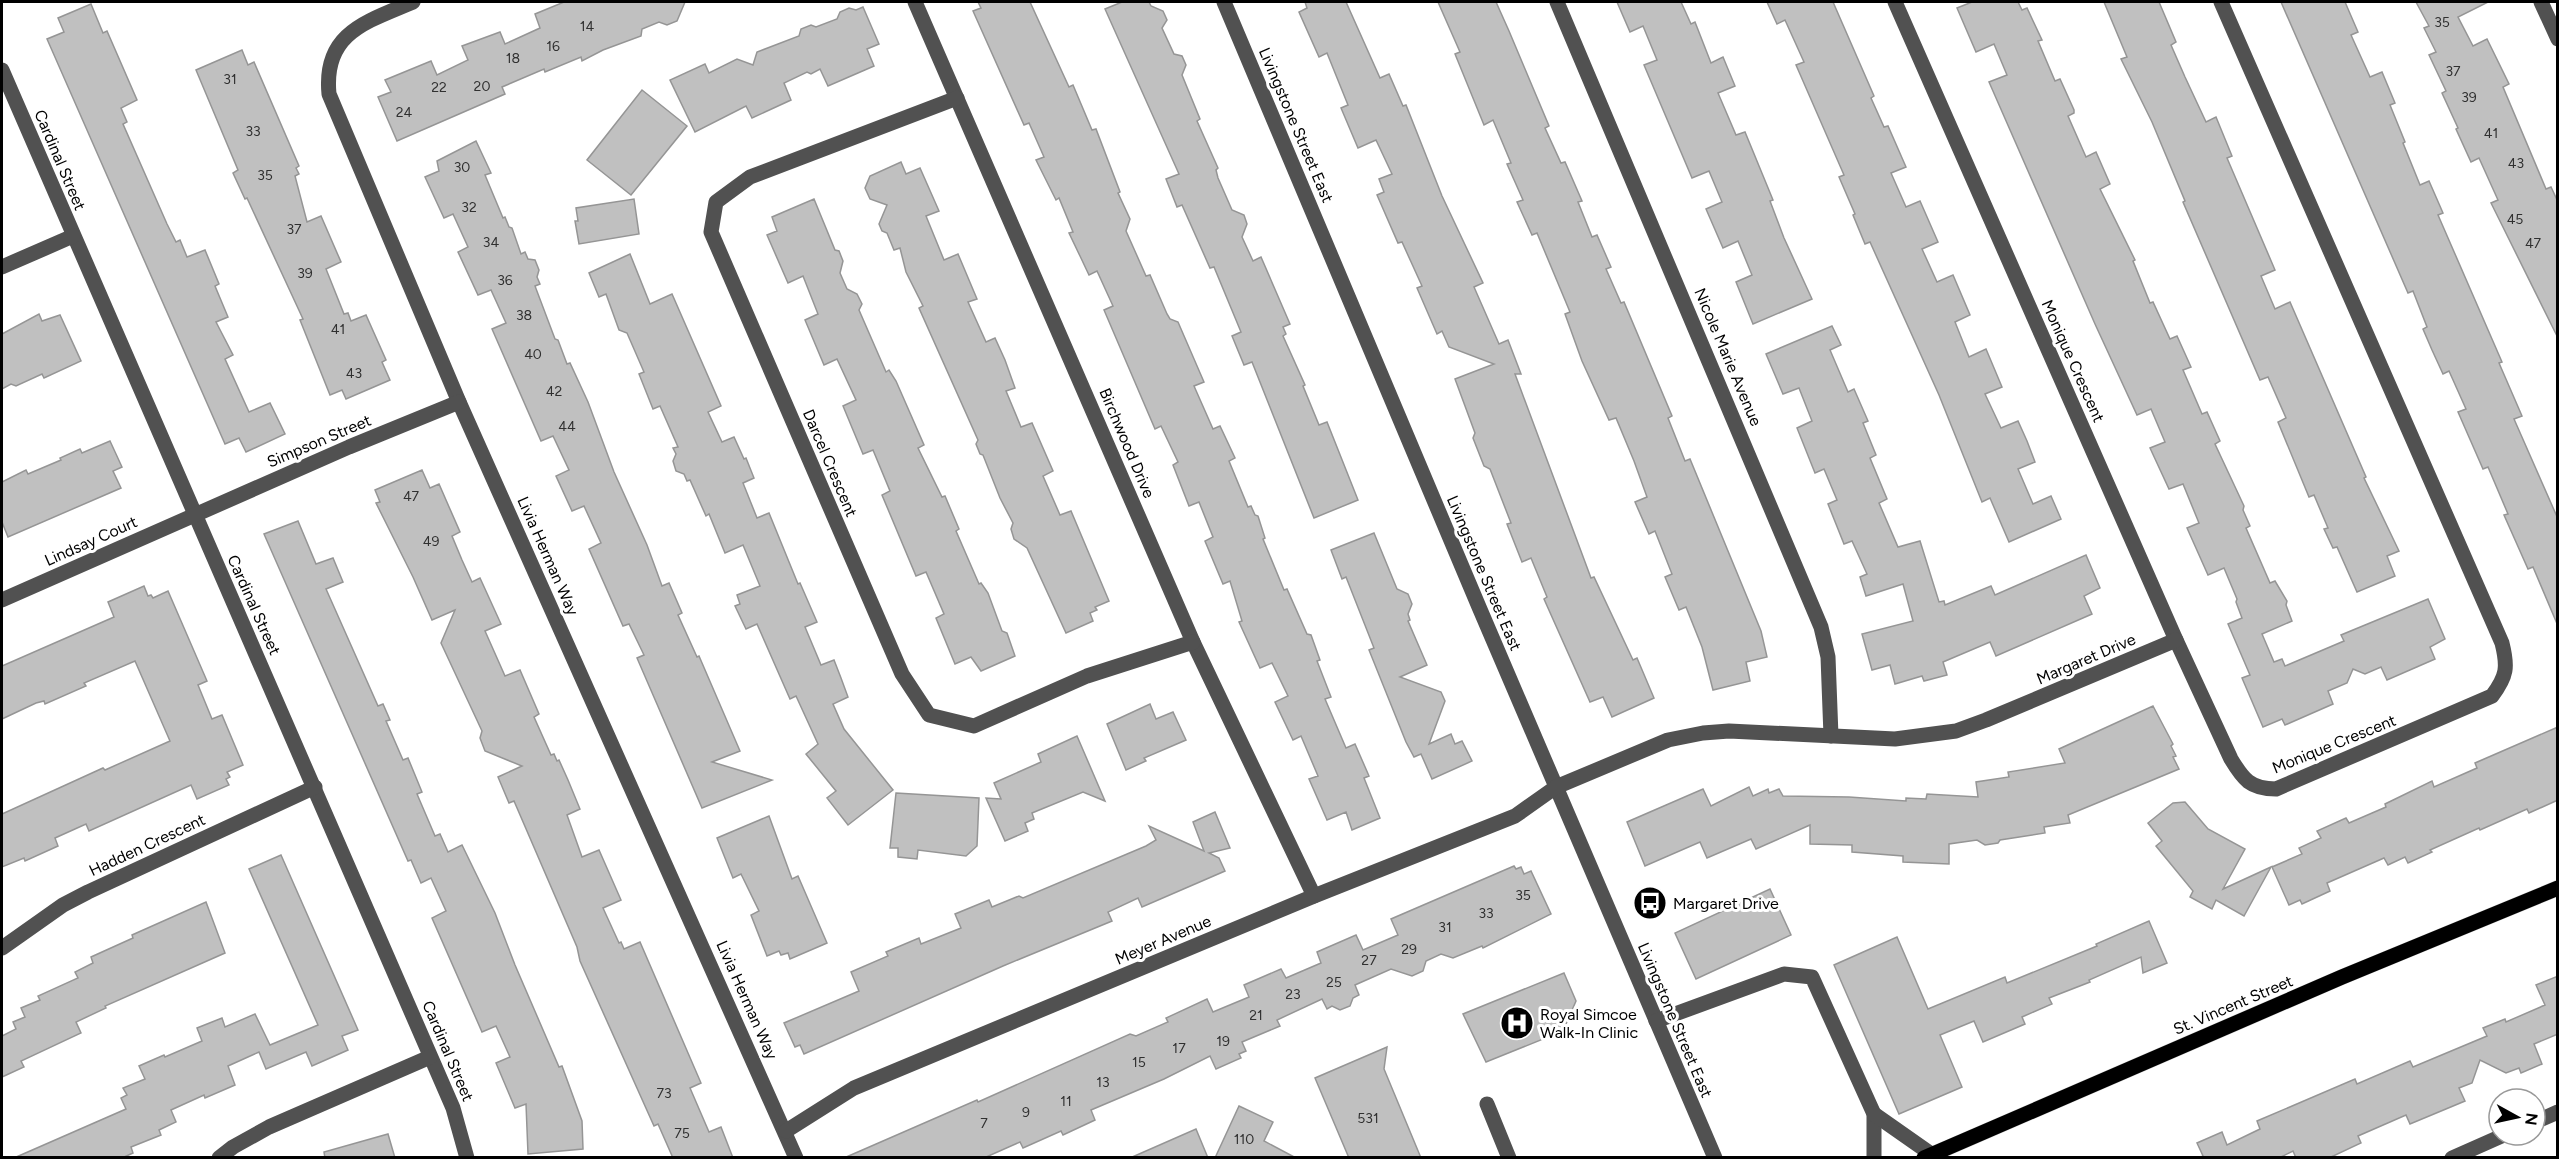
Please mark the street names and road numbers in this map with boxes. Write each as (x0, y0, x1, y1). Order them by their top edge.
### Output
street label: Livingstone Street East (1255, 45, 1337, 205)
street label: Cardinal Street (30, 107, 90, 213)
street label: Nicole Marie Avenue (1690, 285, 1766, 429)
street label: Monique Crescent (2038, 297, 2108, 425)
street label: Birchwood Drive (1095, 385, 1159, 501)
street label: Darcel Crescent (799, 406, 861, 520)
street label: Simpson Street (264, 411, 374, 471)
street label: Livingstone Street East (1443, 493, 1525, 653)
street label: Livia Herman Way (513, 494, 583, 619)
street label: Lindsay Court (42, 512, 140, 570)
street label: Cardinal Street (223, 552, 285, 658)
street label: Margaret Drive (2034, 629, 2139, 688)
street label: Monique Crescent (2269, 710, 2399, 778)
street label: Hadden Crescent (86, 810, 208, 880)
street label: Meyer Avenue (1112, 911, 1214, 969)
street label: Livia Herman Way (712, 938, 782, 1063)
street label: Livingstone Street East (1634, 940, 1716, 1100)
street label: St. Vincent Street (2170, 971, 2296, 1039)
street label: Cardinal Street (418, 998, 478, 1104)

